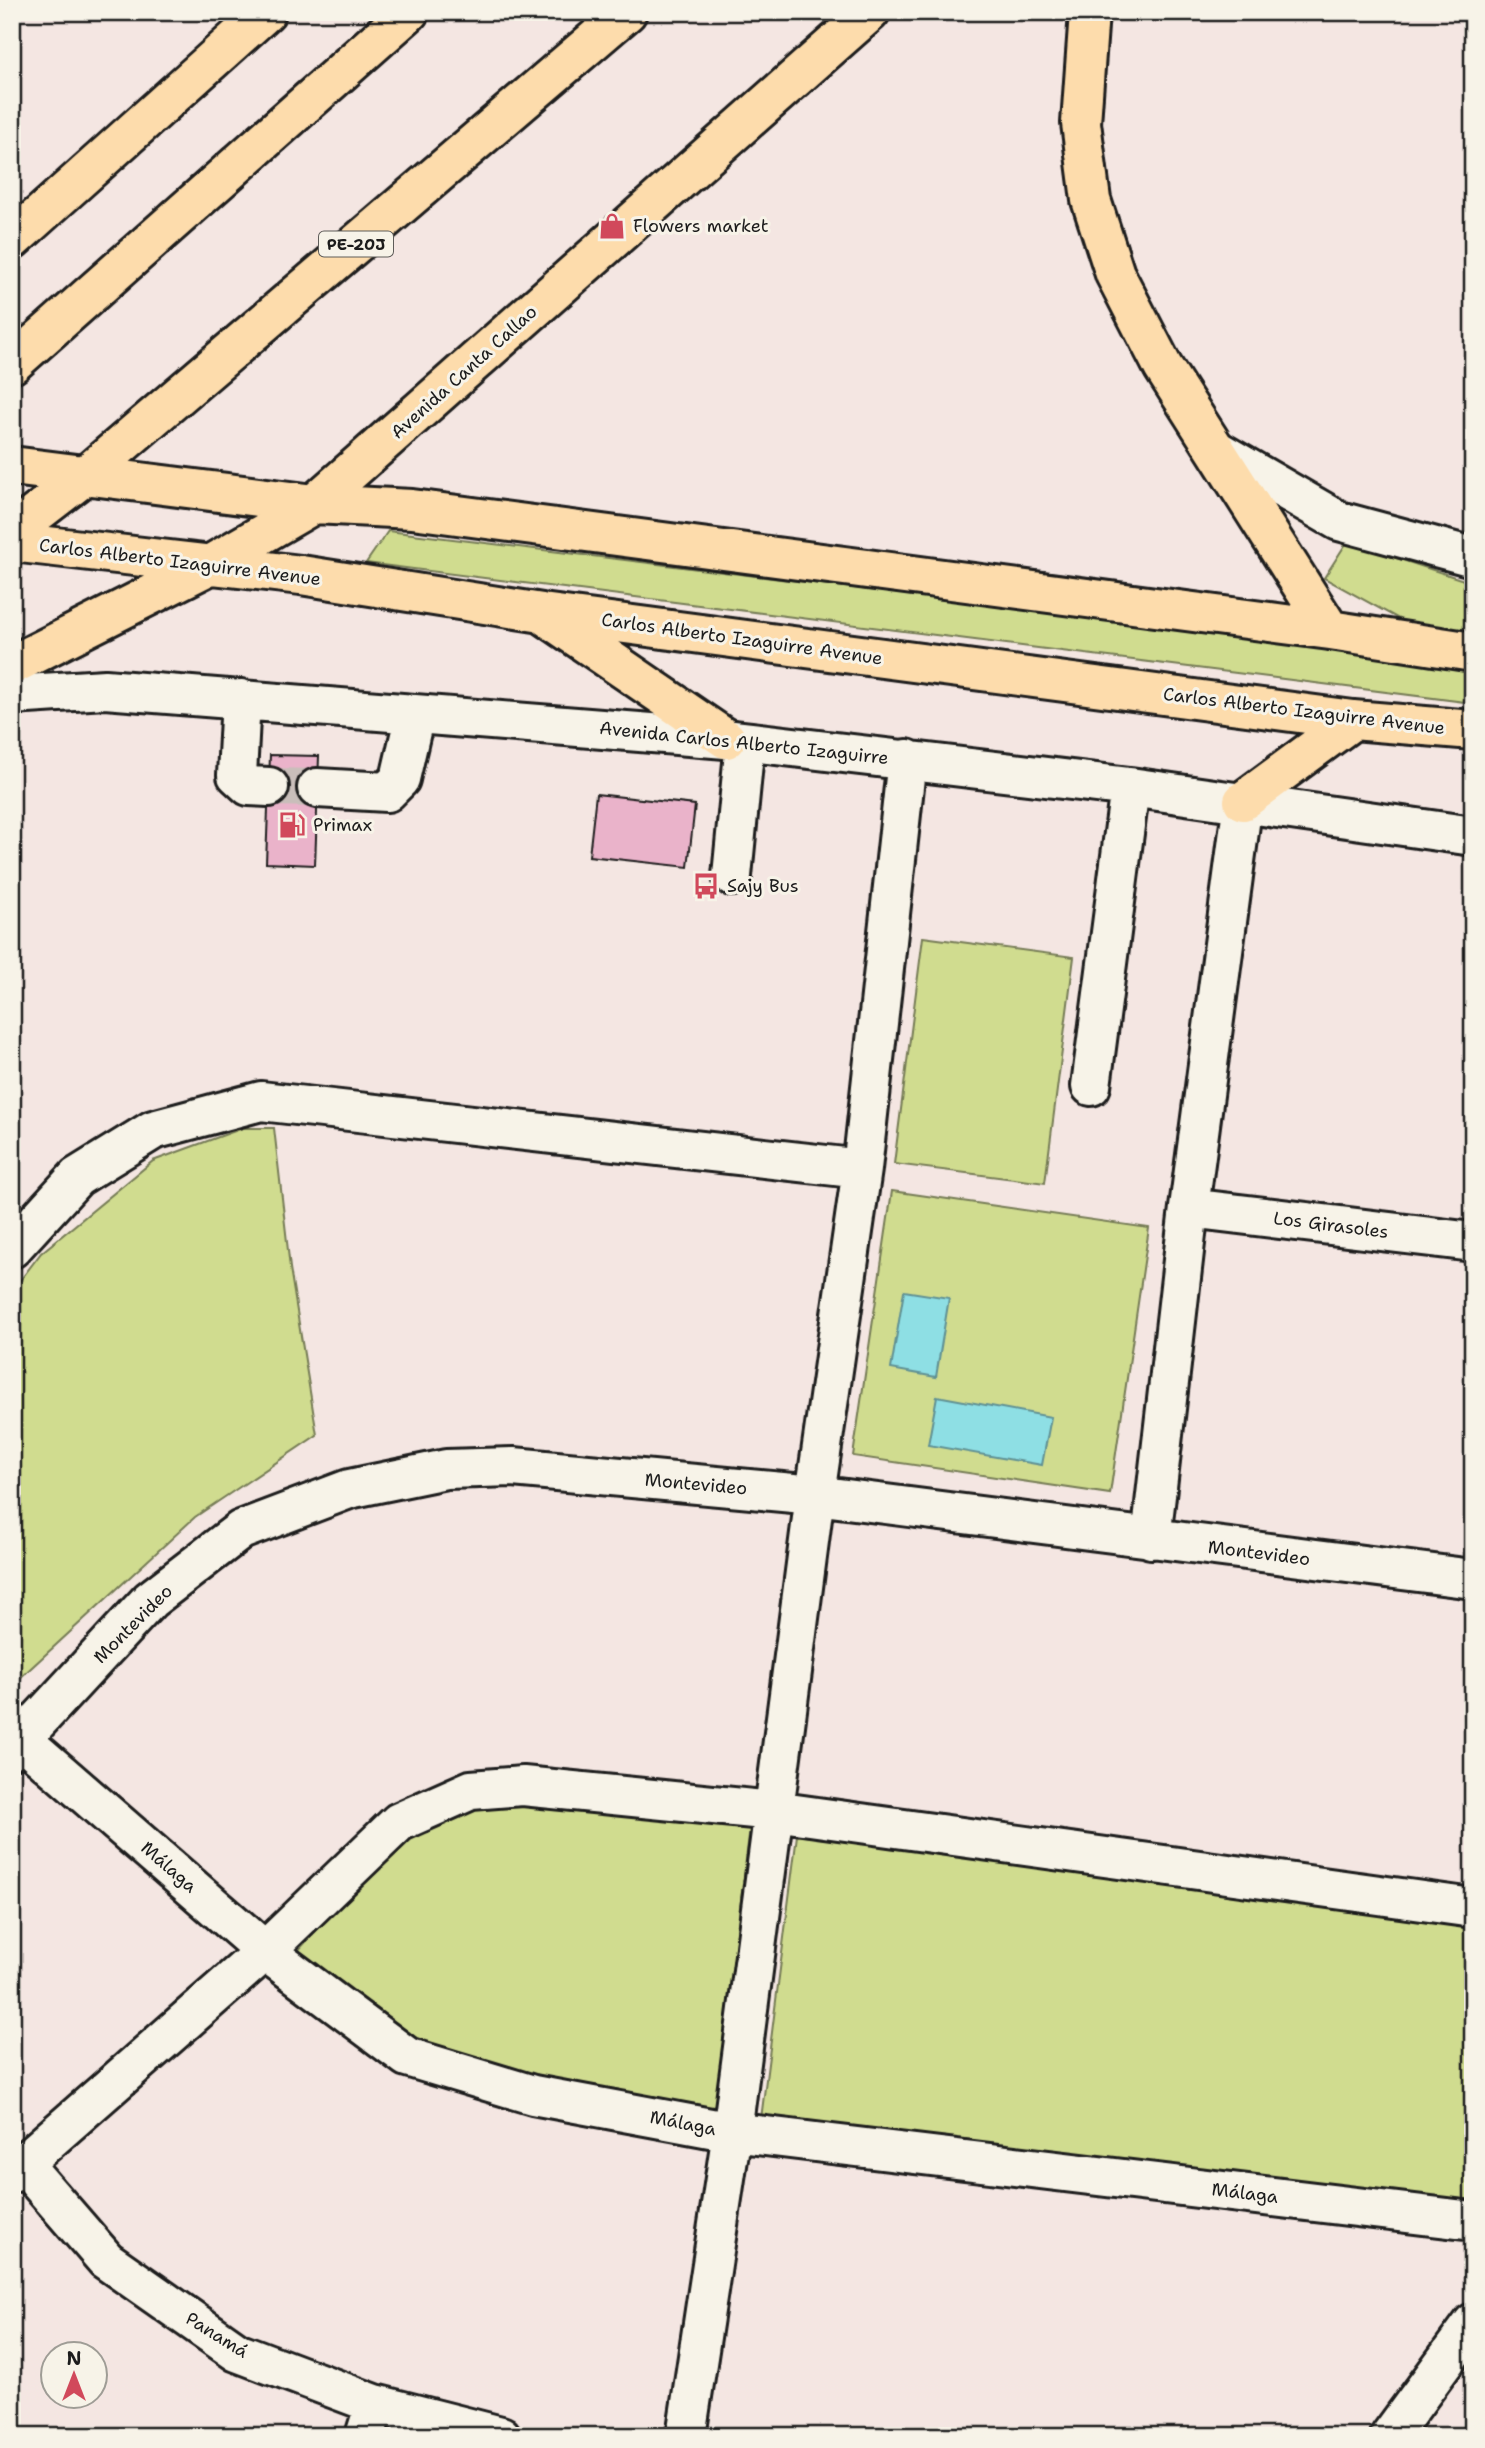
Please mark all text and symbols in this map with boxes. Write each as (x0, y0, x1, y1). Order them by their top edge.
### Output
shop icon: Flowers market (597, 211, 627, 241)
place label: Flowers market (633, 214, 769, 238)
road number: PE-20J (319, 232, 393, 256)
street label: Avenida Canta Callao (386, 300, 542, 444)
street label: Carlos Alberto Izaguirre Avenue (38, 533, 322, 591)
street label: Carlos Alberto Izaguirre Avenue (600, 607, 884, 671)
street label: Carlos Alberto Izaguirre Avenue (1162, 682, 1446, 740)
street label: Avenida Carlos Alberto Izaguirre (598, 716, 890, 770)
fuel station icon: Primax (277, 810, 307, 840)
place label: Primax (313, 813, 372, 837)
bus stop icon: Sajy Bus (691, 871, 721, 901)
place label: Sajy Bus (727, 874, 799, 898)
street label: Los Girasoles (1272, 1206, 1390, 1244)
street label: Montevideo (644, 1468, 748, 1500)
street label: Montevideo (1207, 1535, 1311, 1571)
street label: Montevideo (88, 1579, 178, 1669)
street label: Málaga (136, 1836, 202, 1898)
street label: Málaga (648, 2105, 718, 2141)
street label: Málaga (1210, 2177, 1280, 2209)
street label: Panamá (181, 2306, 253, 2364)
north arrow (38, 2340, 108, 2410)
text: N (66, 2346, 82, 2371)

